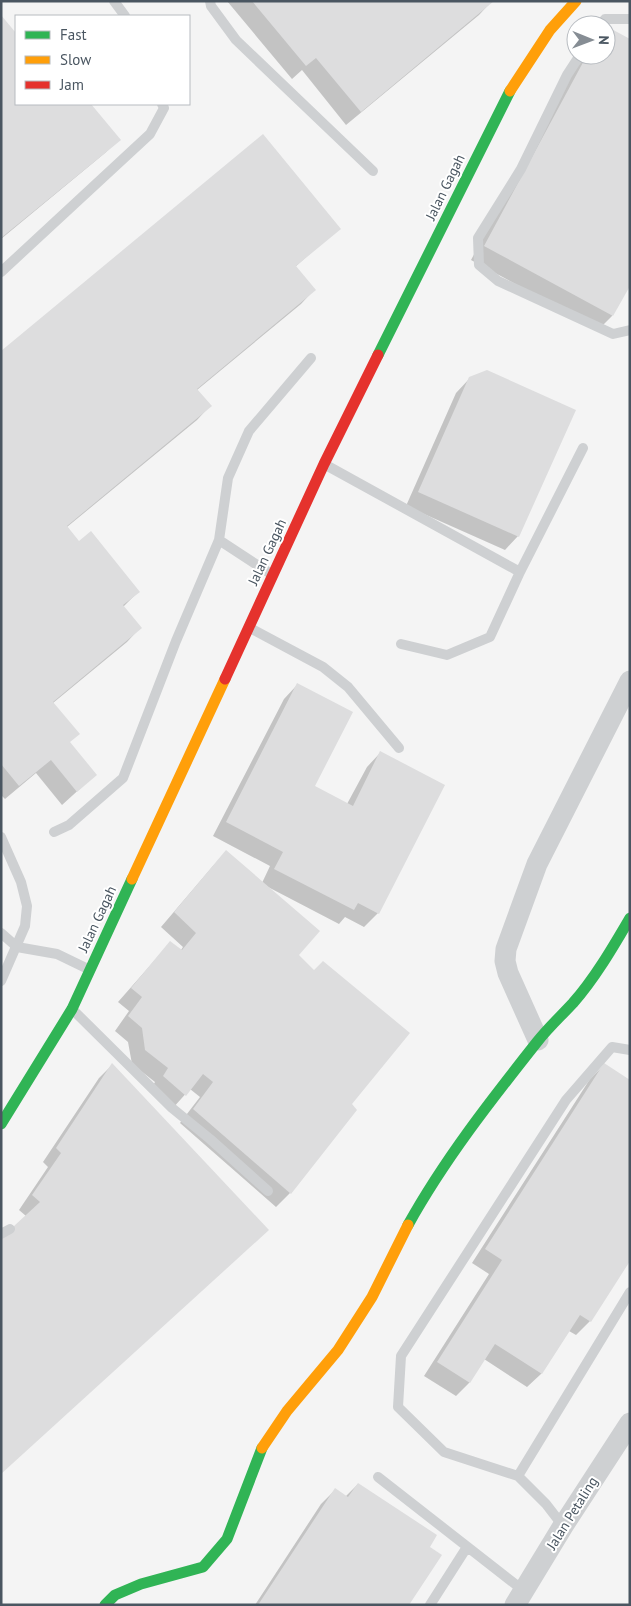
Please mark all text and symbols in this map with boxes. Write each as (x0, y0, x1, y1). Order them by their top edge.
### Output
legend (15, 15, 190, 105)
north arrow (566, 15, 616, 65)
text: Fast (60, 25, 87, 44)
text: N (595, 35, 613, 45)
text: Slow (60, 50, 91, 69)
text: Jam (59, 75, 84, 94)
street label: Jalan Gagah (421, 151, 469, 224)
street label: Jalan Gagah (243, 516, 290, 589)
street label: Jalan Gagah (73, 883, 120, 956)
street label: Jalan Petaling (542, 1473, 602, 1554)

